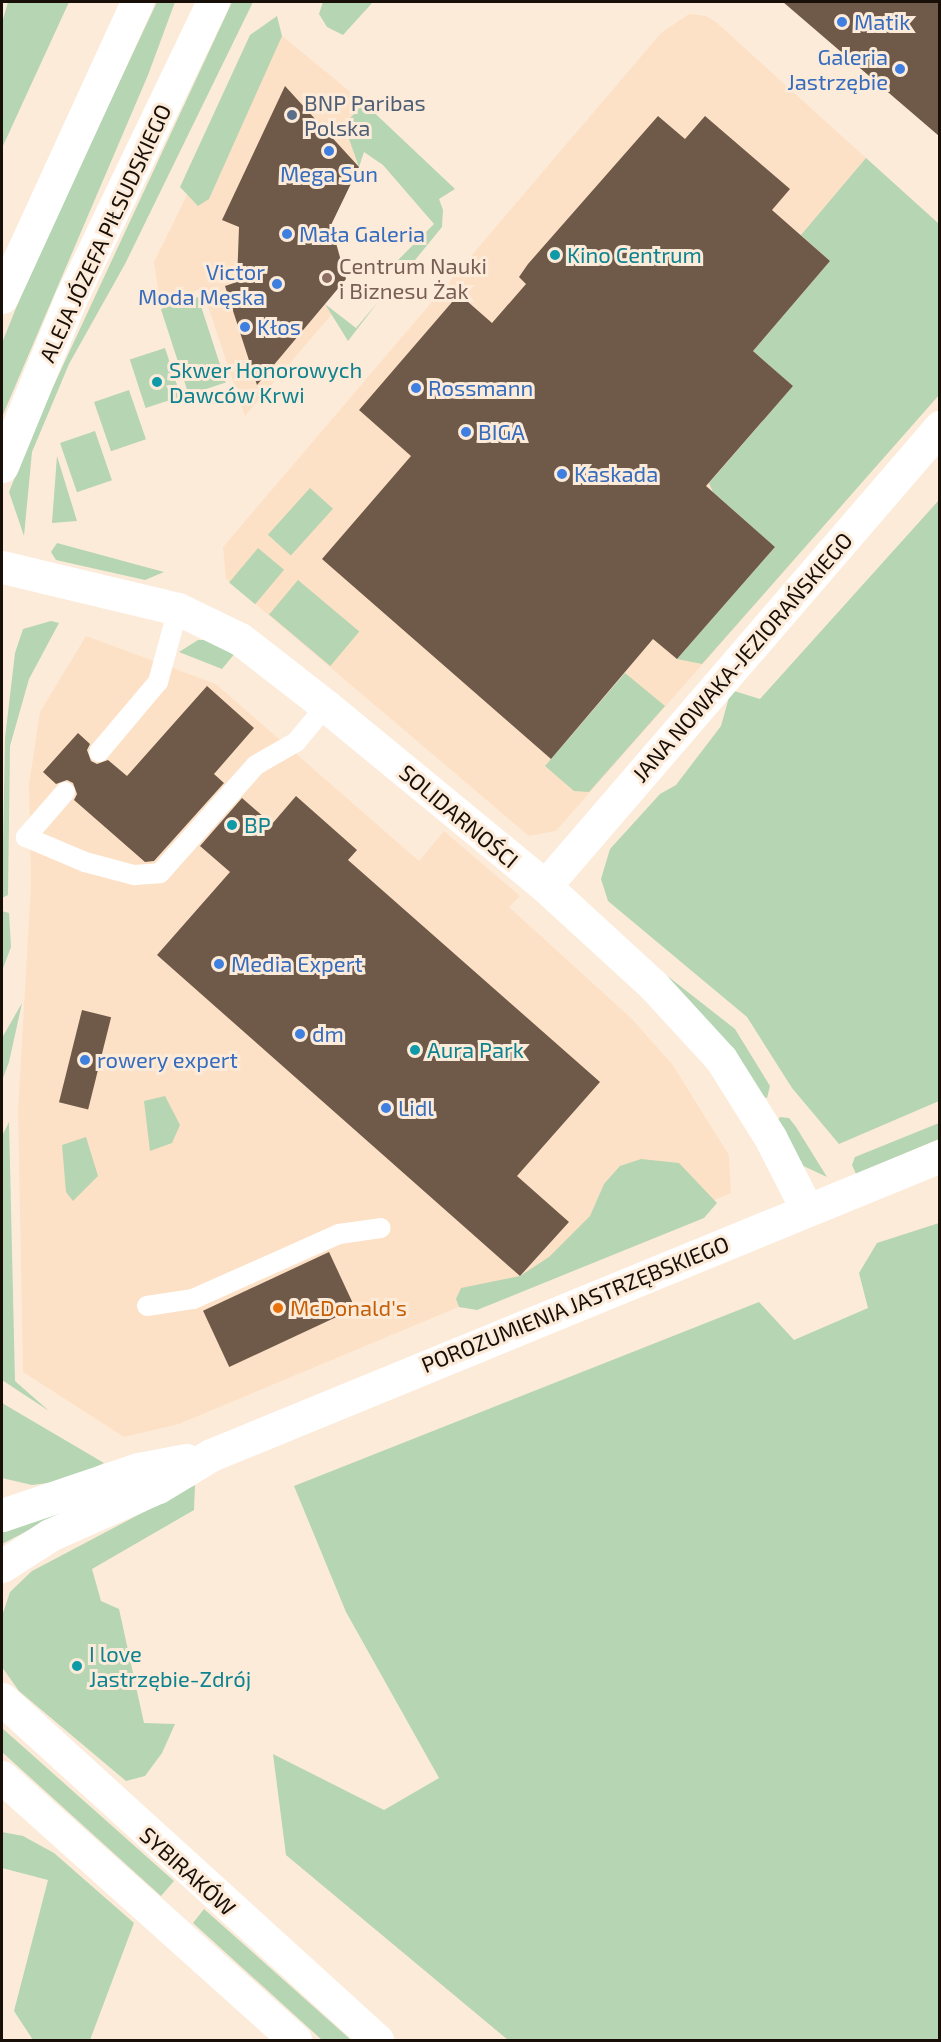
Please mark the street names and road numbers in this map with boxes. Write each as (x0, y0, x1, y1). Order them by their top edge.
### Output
street label: ALEJA JÓZEFA PIŁSUDSKIEGO (33, 99, 177, 367)
street label: JANA NOWAKA-JEZIORAŃSKIEGO (626, 527, 858, 787)
street label: SOLIDARNOŚCI (394, 759, 524, 873)
street label: POROZUMIENIA JASTRZĘBSKIEGO (417, 1230, 733, 1378)
street label: SYBIRAKÓW (135, 1821, 241, 1921)

